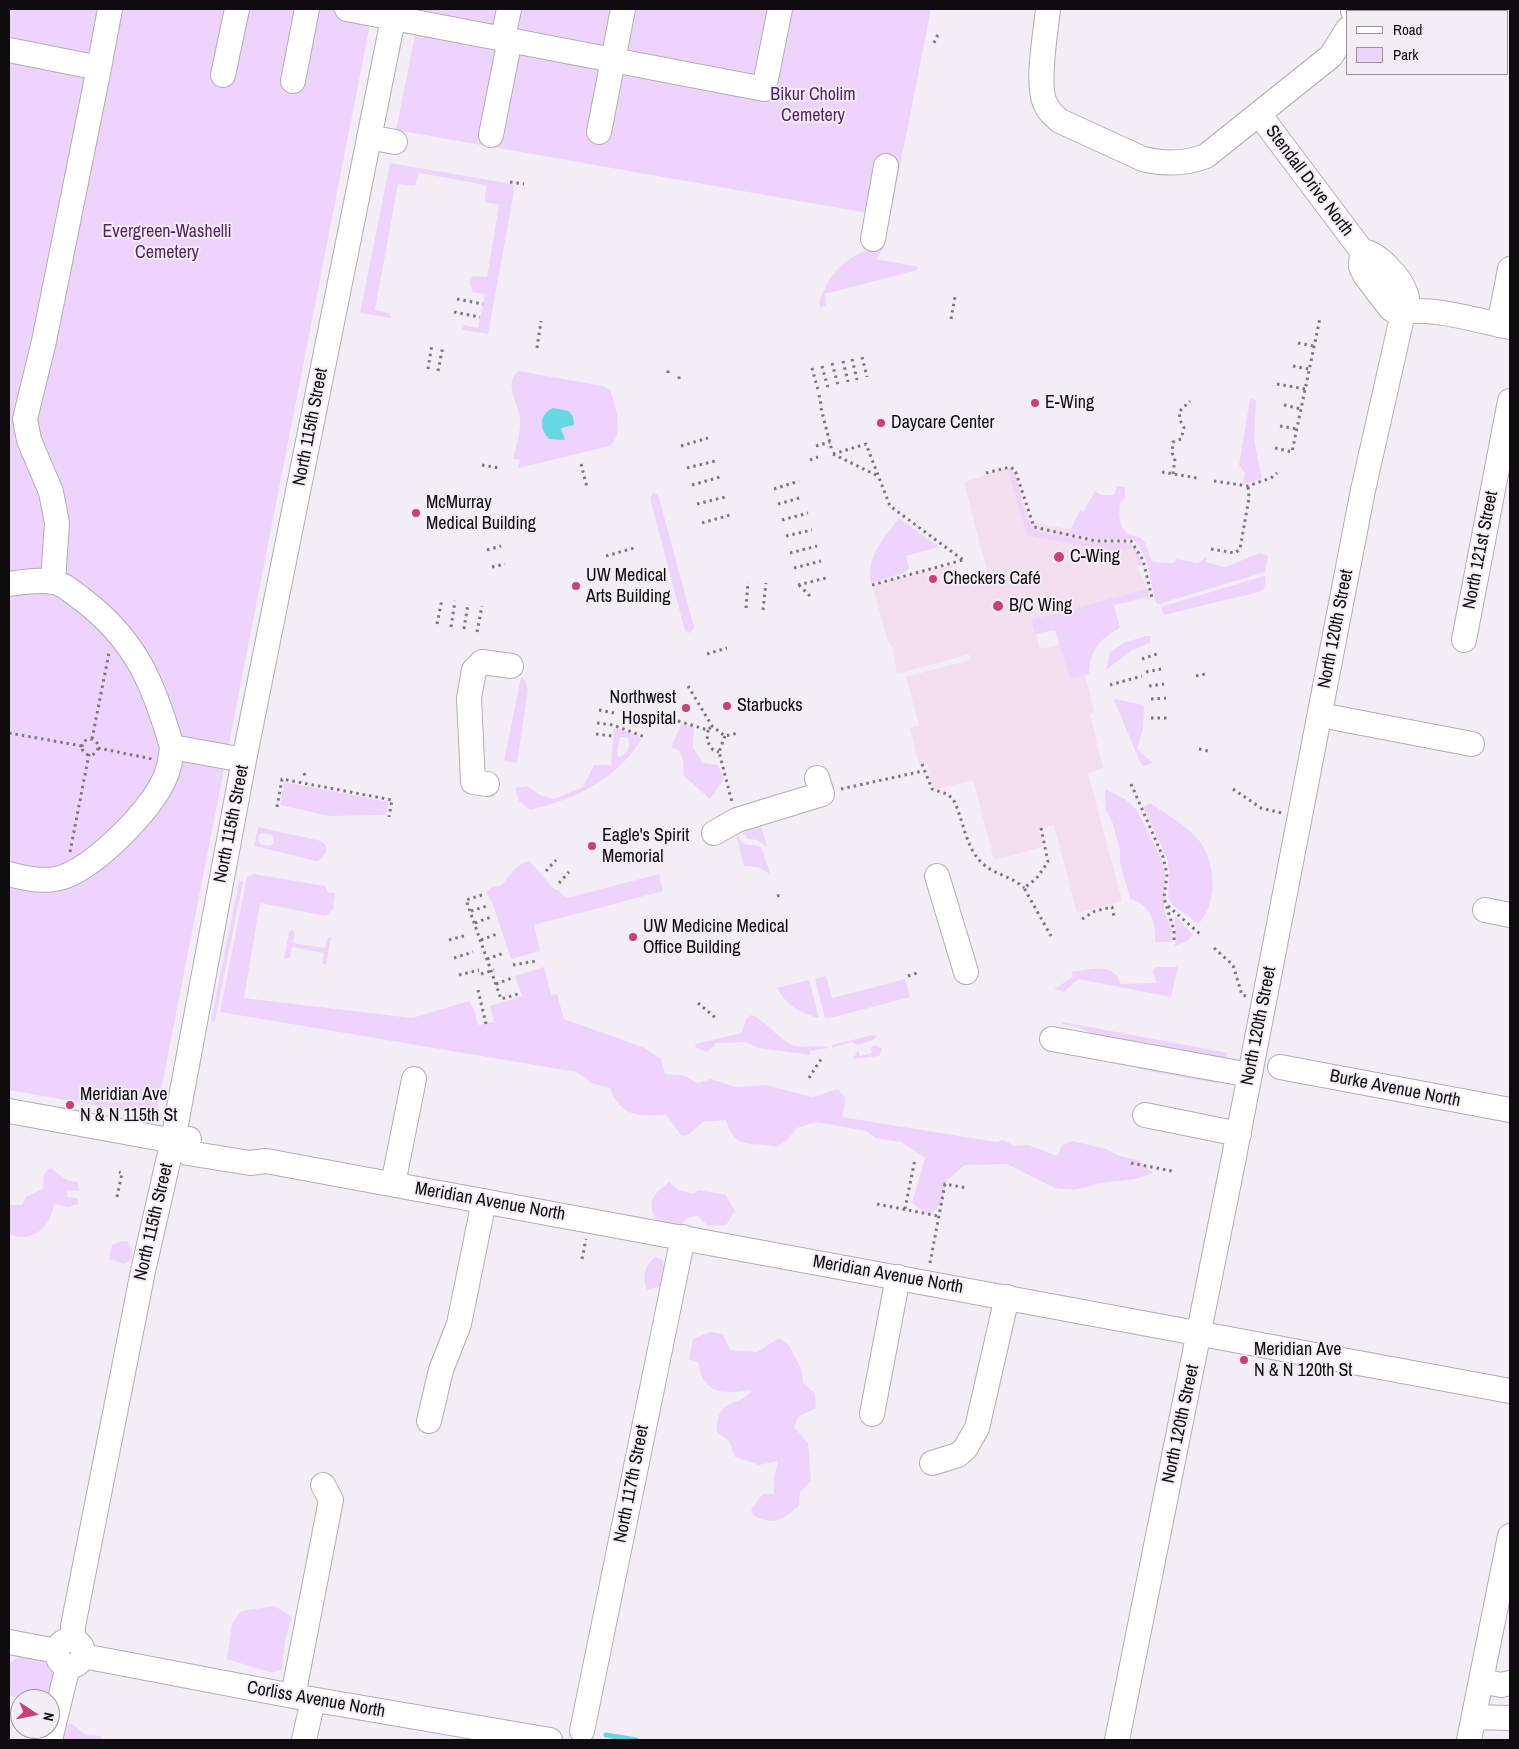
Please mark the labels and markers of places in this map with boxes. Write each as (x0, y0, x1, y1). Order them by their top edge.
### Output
place label: E-Wing (1045, 392, 1094, 414)
marker: E-Wing (1029, 397, 1041, 409)
place label: Daycare Center (891, 412, 994, 434)
marker: Daycare Center (875, 417, 887, 429)
place label: McMurray Medical Building (426, 492, 536, 534)
marker: McMurray Medical Building (410, 507, 422, 519)
place label: C-Wing (1070, 546, 1120, 568)
marker: C-Wing (1052, 550, 1066, 564)
place label: UW Medical Arts Building (586, 565, 671, 608)
place label: Checkers Café (943, 568, 1041, 590)
marker: Checkers Café (927, 573, 939, 585)
marker: UW Medical Arts Building (570, 580, 582, 592)
place label: B/C Wing (1009, 595, 1072, 617)
marker: B/C Wing (991, 599, 1005, 613)
place label: Northwest Hospital (610, 687, 676, 730)
place label: Starbucks (737, 695, 803, 717)
marker: Starbucks (721, 700, 733, 712)
marker: Northwest Hospital (680, 702, 692, 714)
place label: Eagle's Spirit Memorial (602, 825, 689, 868)
marker: Eagle's Spirit Memorial (586, 840, 598, 852)
place label: UW Medicine Medical Office Building (643, 916, 788, 959)
marker: UW Medicine Medical Office Building (627, 931, 639, 943)
place label: Meridian Ave N & N 115th St (80, 1084, 177, 1126)
marker: Meridian Ave N & N 115th St (64, 1099, 76, 1111)
place label: Meridian Ave N & N 120th St (1254, 1339, 1352, 1382)
marker: Meridian Ave N & N 120th St (1238, 1354, 1250, 1366)

